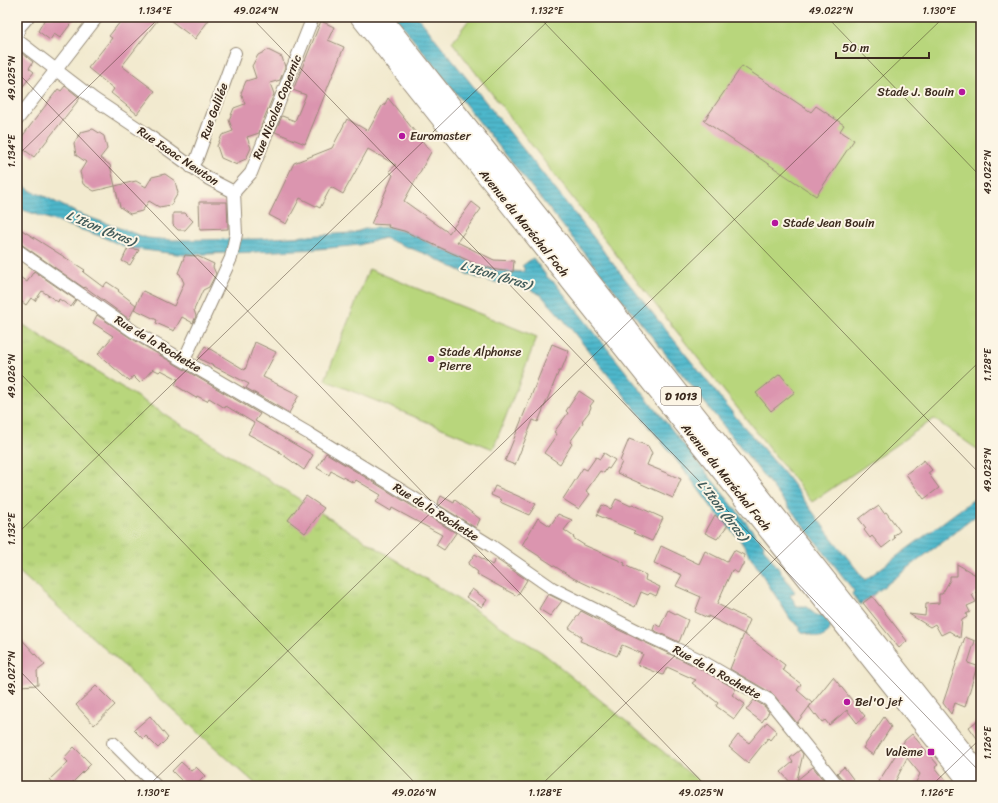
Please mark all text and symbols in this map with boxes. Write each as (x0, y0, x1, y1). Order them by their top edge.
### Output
text: 1.134°E (138, 2, 173, 20)
text: 49.024°N (234, 2, 279, 20)
text: 1.132°E (531, 2, 565, 20)
text: 49.022°N (809, 2, 853, 20)
text: 1.130°E (922, 2, 957, 20)
scale bar (836, 34, 929, 60)
text: 50 m (842, 37, 869, 59)
street label: Rue Nicolas Copernic (246, 51, 308, 163)
text: 49.025°N (3, 56, 21, 100)
street label: Rue Galilée (194, 80, 234, 142)
place label: Stade J. Bouin (877, 81, 955, 103)
marker: Stade J. Bouin (957, 87, 967, 97)
street label: Rue Isaac Newton (133, 120, 224, 192)
place label: Euromaster (410, 125, 472, 147)
marker: Euromaster (397, 131, 407, 141)
text: 1.134°E (3, 133, 21, 168)
text: 49.022°N (979, 150, 997, 194)
street label: Avenue du Maréchal Foch (473, 163, 575, 282)
water label: L'Iton (bras) (63, 204, 141, 253)
place label: Stade Jean Bouin (783, 212, 875, 234)
marker: Stade Jean Bouin (770, 218, 780, 228)
water label: L'Iton (bras) (458, 254, 536, 297)
street label: Rue de la Rochette (110, 309, 206, 379)
place label: Stade Alphonse Pierre (439, 341, 521, 377)
text: 1.128°E (979, 347, 997, 382)
text: 49.026°N (3, 354, 21, 398)
marker: Stade Alphonse Pierre (426, 354, 436, 364)
road number: D 1013 (661, 387, 701, 405)
street label: Avenue du Maréchal Foch (675, 417, 777, 536)
text: 49.023°N (979, 448, 997, 492)
water label: L'Iton (bras) (692, 474, 756, 548)
street label: Rue de la Rochette (388, 477, 484, 547)
text: 1.132°E (3, 511, 21, 545)
street label: Rue de la Rochette (669, 639, 765, 705)
text: 49.027°N (3, 651, 21, 695)
place label: Bel'O jet (855, 691, 904, 713)
marker: Bel'O jet (842, 697, 852, 707)
text: 1.126°E (979, 725, 997, 759)
place label: Valème (886, 741, 923, 763)
marker: Valème (926, 747, 936, 757)
text: 1.130°E (136, 784, 171, 802)
text: 49.026°N (392, 784, 436, 802)
text: 1.128°E (528, 784, 563, 802)
text: 49.025°N (679, 784, 723, 802)
text: 1.126°E (921, 784, 955, 802)

